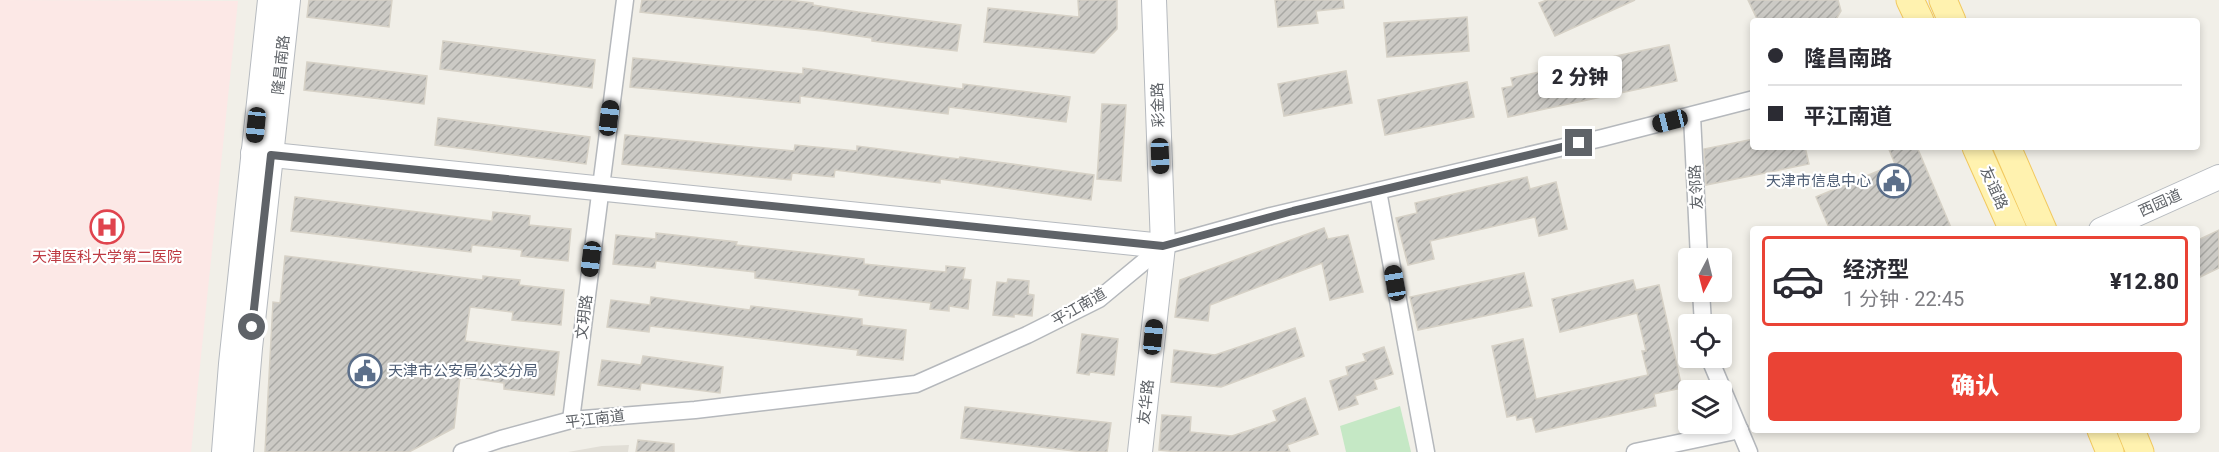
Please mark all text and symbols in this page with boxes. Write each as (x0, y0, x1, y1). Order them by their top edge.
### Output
street label: 隆昌南路 (269, 34, 293, 96)
text: 隆昌南路 (1804, 46, 1892, 71)
callout: 2 分钟 (1537, 56, 1621, 98)
text: 2 分钟 (1552, 65, 1608, 89)
street label: 彩金路 (1148, 82, 1168, 128)
car (598, 99, 620, 137)
text: 平江南道 (1804, 104, 1892, 129)
car (245, 106, 267, 144)
car (1650, 108, 1690, 134)
route end (1565, 129, 1592, 156)
car (1150, 138, 1170, 174)
public building icon: 天津市信息中心 (1876, 163, 1912, 199)
street label: 友邻路 (1686, 164, 1706, 210)
street label: 友谊路 (1977, 164, 2011, 212)
place label: 天津市信息中心 (1766, 172, 1871, 190)
street label: 西园道 (2136, 186, 2184, 220)
hospital icon: 天津医科大学第二医院 (89, 209, 125, 245)
car (580, 240, 602, 278)
place label: 天津医科大学第二医院 (32, 248, 182, 266)
north arrow (1678, 248, 1732, 302)
map controls (1678, 248, 1732, 434)
icon: car (1771, 254, 1825, 308)
text: 经济型 (1843, 257, 1909, 282)
car (1383, 264, 1407, 302)
text: ¥12.80 (2110, 269, 2179, 294)
street label: 平江南道 (1049, 284, 1109, 330)
text: 1 分钟 · 22:45 (1843, 287, 1964, 311)
street label: 文玥路 (572, 294, 596, 340)
route start (238, 313, 265, 340)
button: locate (1678, 314, 1732, 368)
car (1142, 318, 1164, 356)
button: 确认 (1768, 352, 2182, 421)
public building icon: 天津市公安局公交分局 (347, 353, 383, 389)
place label: 天津市公安局公交分局 (388, 362, 538, 380)
street label: 友华路 (1135, 379, 1157, 425)
button: layers (1678, 380, 1732, 434)
street label: 平江南道 (564, 406, 626, 432)

